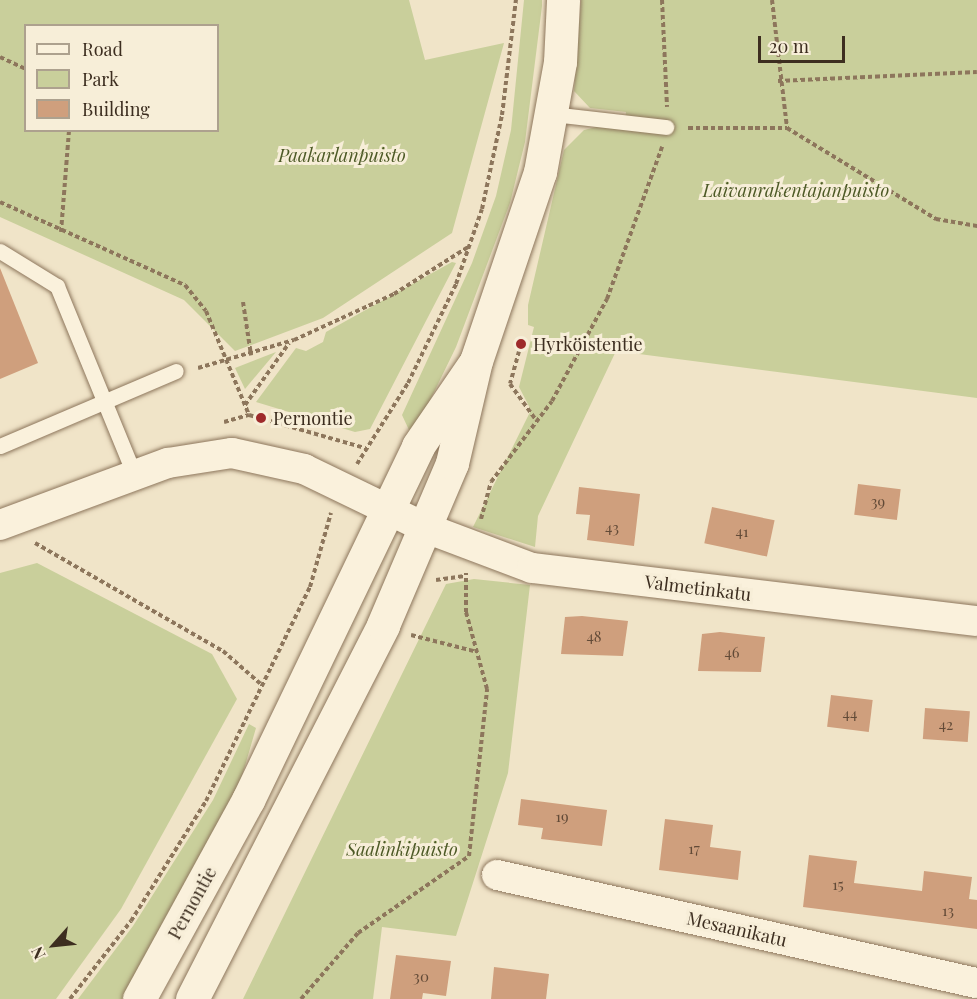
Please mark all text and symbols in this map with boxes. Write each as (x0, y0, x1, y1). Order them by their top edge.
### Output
legend (24, 24, 219, 132)
scale bar (761, 24, 848, 62)
text: 20 m (769, 34, 809, 58)
text: Road (82, 37, 123, 61)
text: Park (82, 67, 119, 91)
text: Building (82, 97, 150, 121)
park label: Paakarlanpuisto (278, 144, 406, 166)
park label: Laivanrakentajanpuisto (703, 179, 889, 201)
place label: Hyrköistentie (533, 333, 643, 355)
marker: Hyrköistentie (514, 337, 528, 351)
place label: Pernontie (273, 407, 353, 429)
marker: Pernontie (254, 411, 268, 425)
house number: 39 (871, 493, 885, 511)
house number: 43 (605, 519, 619, 537)
house number: 41 (736, 523, 748, 541)
street label: Valmetinkatu (643, 571, 753, 605)
house number: 48 (586, 628, 602, 646)
house number: 46 (724, 644, 740, 662)
house number: 44 (843, 705, 857, 723)
house number: 42 (939, 716, 953, 734)
house number: 19 (555, 808, 569, 826)
park label: Saalinkipuisto (346, 838, 458, 860)
house number: 17 (688, 840, 700, 858)
street label: Pernontie (163, 863, 221, 943)
house number: 15 (832, 876, 844, 894)
house number: 13 (942, 902, 954, 920)
street label: Mesaanikatu (685, 907, 789, 951)
north arrow (24, 915, 84, 975)
text: N (26, 943, 49, 963)
house number: 30 (413, 968, 429, 986)

